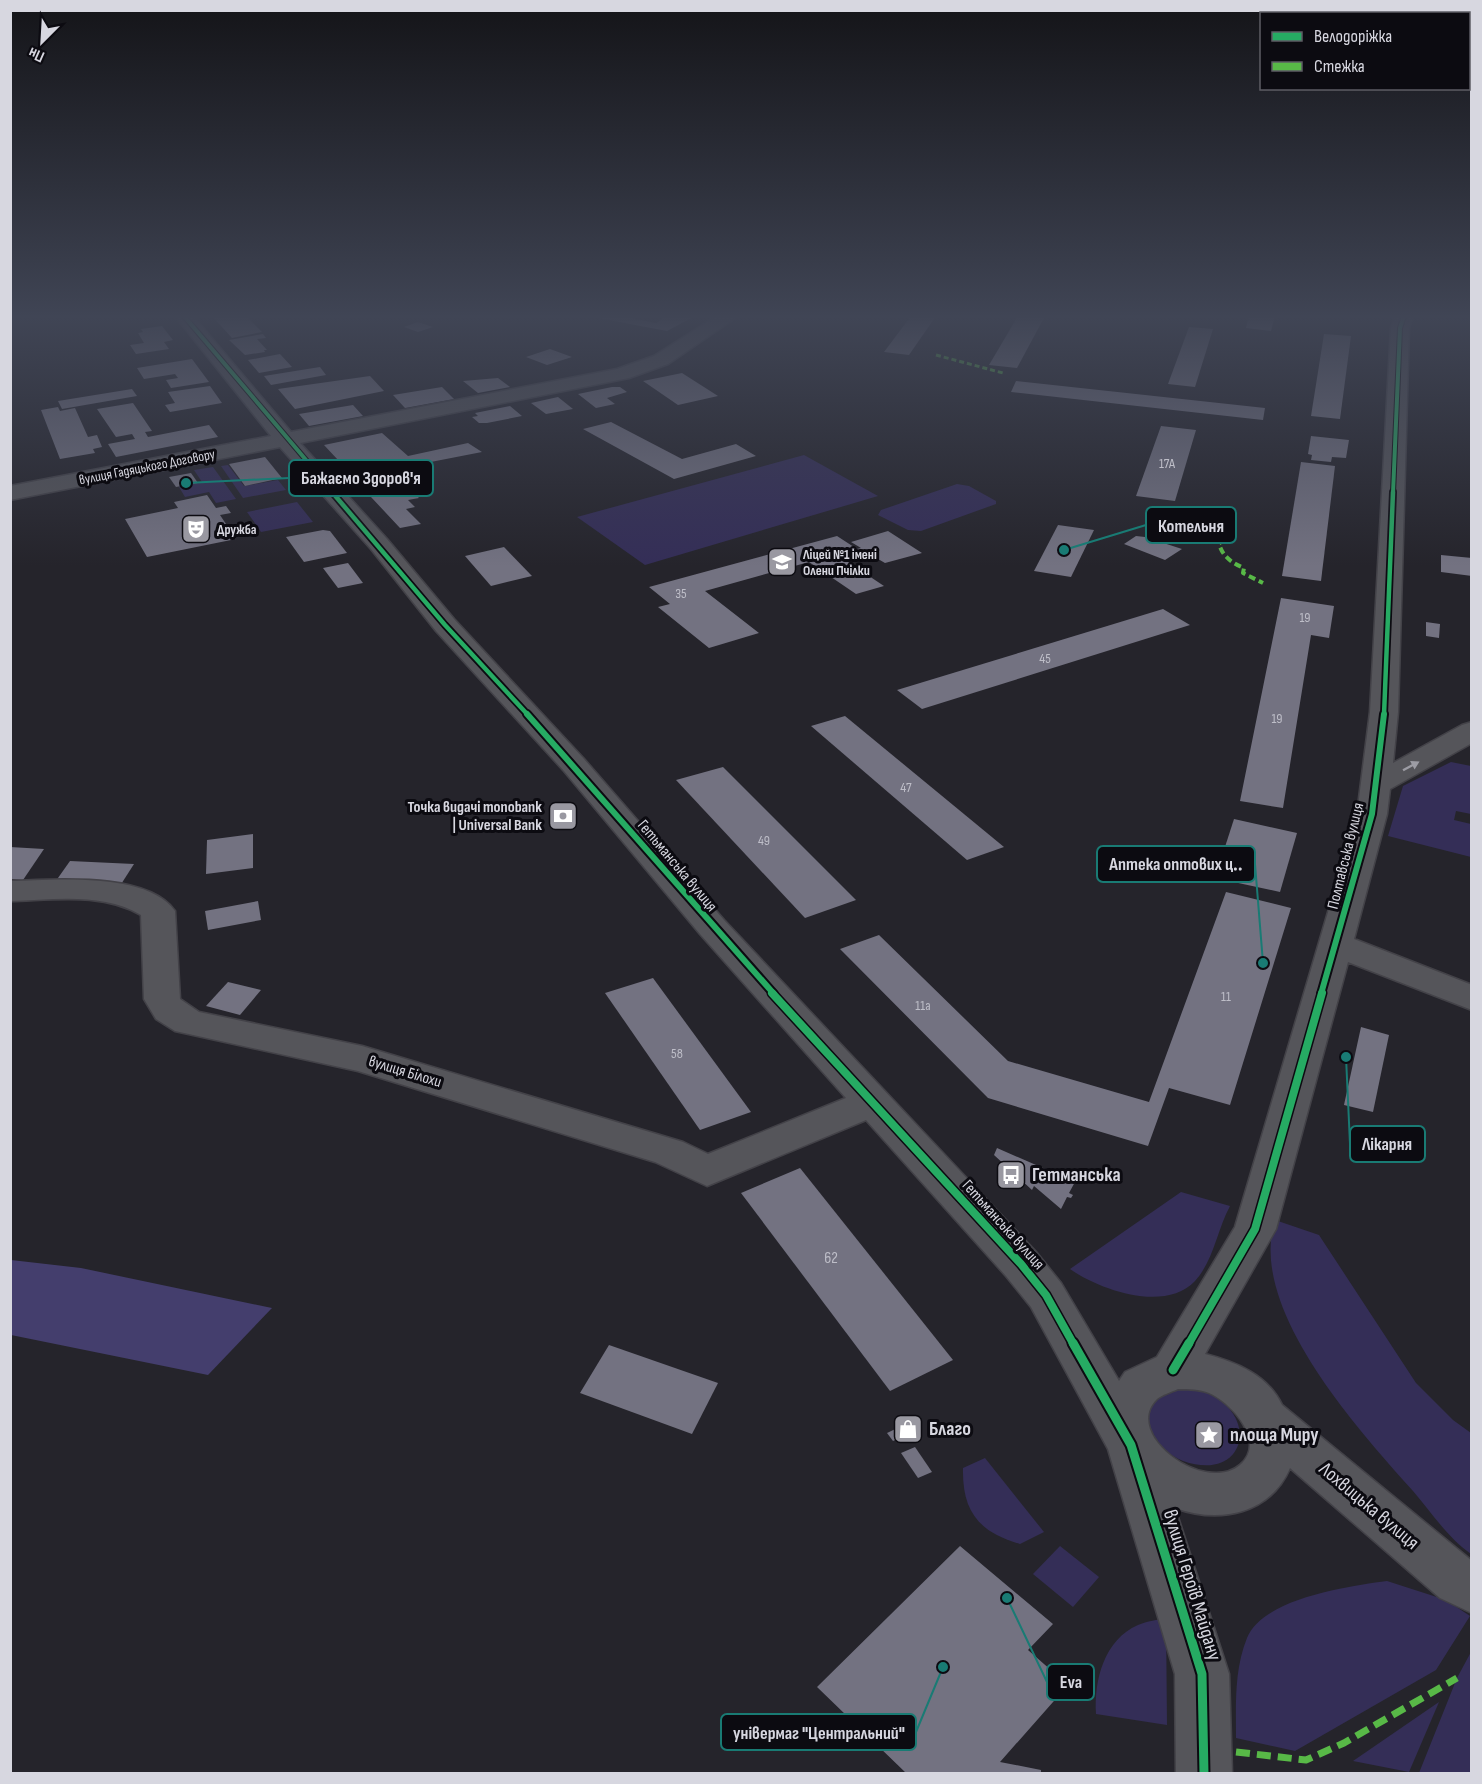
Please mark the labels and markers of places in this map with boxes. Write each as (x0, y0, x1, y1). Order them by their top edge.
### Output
callout: Бажаємо Здоров'я (289, 460, 433, 496)
callout: Котельня (1146, 507, 1236, 543)
theatre icon: Дружба (180, 513, 212, 545)
place label: Дружба (217, 521, 257, 538)
school or university icon: Ліцей №1 імені Олени Пчілки (766, 546, 798, 578)
place label: Ліцей №1 імені Олени Пчілки (802, 546, 877, 579)
place label: Точка видачі monobank | Universal Bank (408, 798, 542, 835)
bank icon: Точка видачі monobank | Universal Bank (547, 800, 579, 832)
callout: Аптека оптових ц‥ (1097, 846, 1255, 882)
callout: Лікарня (1350, 1126, 1425, 1162)
bus stop icon: Гетманська (995, 1159, 1027, 1191)
place label: Гетманська (1032, 1163, 1121, 1187)
shop icon: Благо (892, 1413, 924, 1445)
place label: Благо (929, 1417, 971, 1441)
place icon: площа Миру (1193, 1419, 1225, 1451)
place label: площа Миру (1230, 1423, 1319, 1447)
callout: Eva (1047, 1664, 1094, 1700)
callout: універмаг "Центральний" (721, 1714, 916, 1750)

